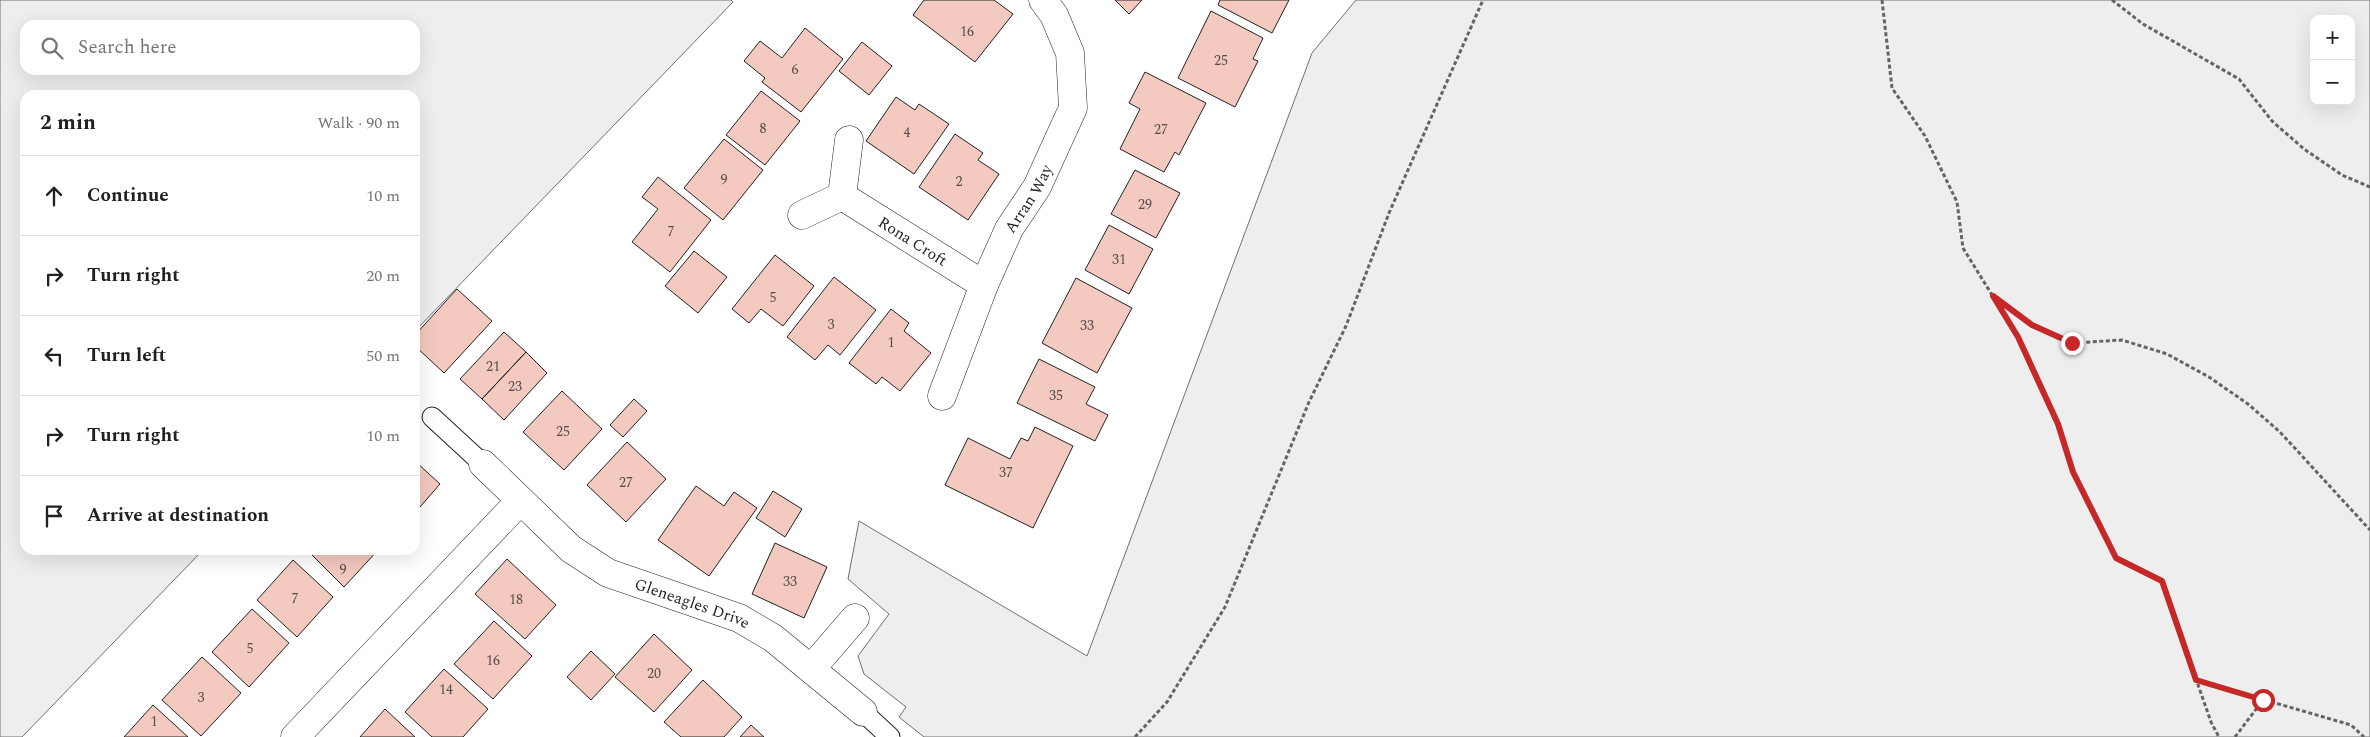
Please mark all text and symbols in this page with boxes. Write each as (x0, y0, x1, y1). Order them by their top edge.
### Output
map controls (2310, 15, 2355, 105)
button: + (2310, 15, 2355, 60)
search box (20, 20, 420, 75)
house number: 16 (960, 21, 974, 42)
text: Search here (78, 33, 177, 62)
icon: search (38, 34, 66, 62)
house number: 25 (1214, 50, 1228, 71)
house number: 6 (792, 59, 799, 80)
button: − (2310, 60, 2355, 105)
text: 2 min (40, 107, 96, 139)
text: Walk · 90 m (317, 111, 400, 135)
house number: 8 (760, 118, 767, 139)
house number: 27 (1154, 119, 1168, 140)
house number: 4 (904, 122, 911, 143)
street label: Arran Way (998, 159, 1059, 238)
house number: 9 (721, 169, 728, 190)
house number: 2 (956, 171, 963, 192)
text: Continue (87, 181, 169, 210)
icon: ahead (40, 182, 68, 210)
text: 10 m (366, 184, 400, 208)
house number: 29 (1138, 194, 1152, 215)
street label: Rona Croft (873, 211, 952, 272)
house number: 7 (668, 221, 675, 242)
house number: 31 (1112, 249, 1126, 270)
text: Turn right (87, 261, 180, 290)
icon: right (40, 262, 68, 290)
text: 20 m (366, 264, 400, 288)
house number: 5 (770, 287, 777, 308)
house number: 3 (828, 314, 835, 335)
house number: 33 (1080, 315, 1094, 336)
house number: 1 (888, 332, 895, 353)
route end (2061, 332, 2084, 355)
text: Turn left (87, 341, 166, 370)
icon: left (40, 342, 68, 370)
text: 50 m (366, 344, 400, 368)
house number: 21 (486, 356, 500, 377)
house number: 23 (508, 376, 522, 397)
house number: 35 (1049, 385, 1063, 406)
text: Turn right (87, 421, 180, 450)
house number: 25 (556, 421, 570, 442)
icon: right (40, 422, 68, 450)
text: 10 m (366, 424, 400, 448)
house number: 37 (999, 462, 1013, 483)
house number: 27 (619, 472, 633, 493)
text: Arrive at destination (87, 501, 269, 530)
icon: arrive (40, 502, 68, 530)
house number: 9 (340, 559, 347, 580)
house number: 33 (783, 571, 797, 592)
street label: Gleneagles Drive (631, 572, 754, 635)
house number: 7 (292, 588, 299, 609)
house number: 18 (509, 589, 523, 610)
house number: 5 (247, 638, 254, 659)
house number: 16 (486, 650, 500, 671)
house number: 20 (647, 663, 661, 684)
house number: 14 (439, 679, 453, 700)
house number: 3 (198, 687, 205, 708)
route start (2252, 689, 2275, 712)
house number: 1 (151, 711, 158, 732)

